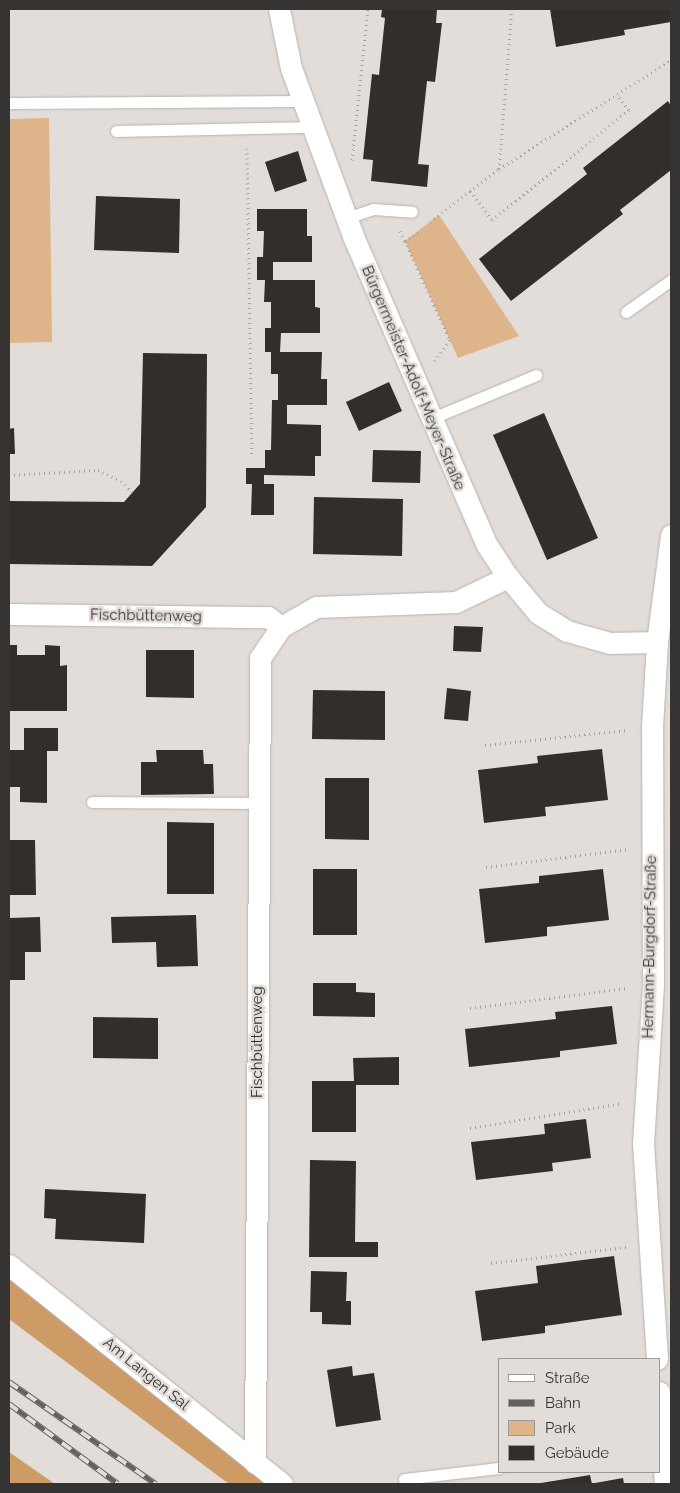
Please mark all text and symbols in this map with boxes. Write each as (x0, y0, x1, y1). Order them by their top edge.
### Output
street label: Bürgermeister-Adolf-Meyer-Straße (357, 263, 469, 493)
street label: Fischbüttenweg (90, 606, 202, 626)
street label: Hermann-Burgdorf-Straße (639, 855, 661, 1039)
street label: Fischbüttenweg (249, 986, 267, 1098)
street label: Am Langen Sal (99, 1334, 193, 1414)
legend (498, 1358, 660, 1473)
text: Straße (545, 1369, 589, 1387)
text: Bahn (545, 1394, 581, 1412)
text: Park (545, 1419, 576, 1437)
text: Gebäude (545, 1444, 609, 1462)

